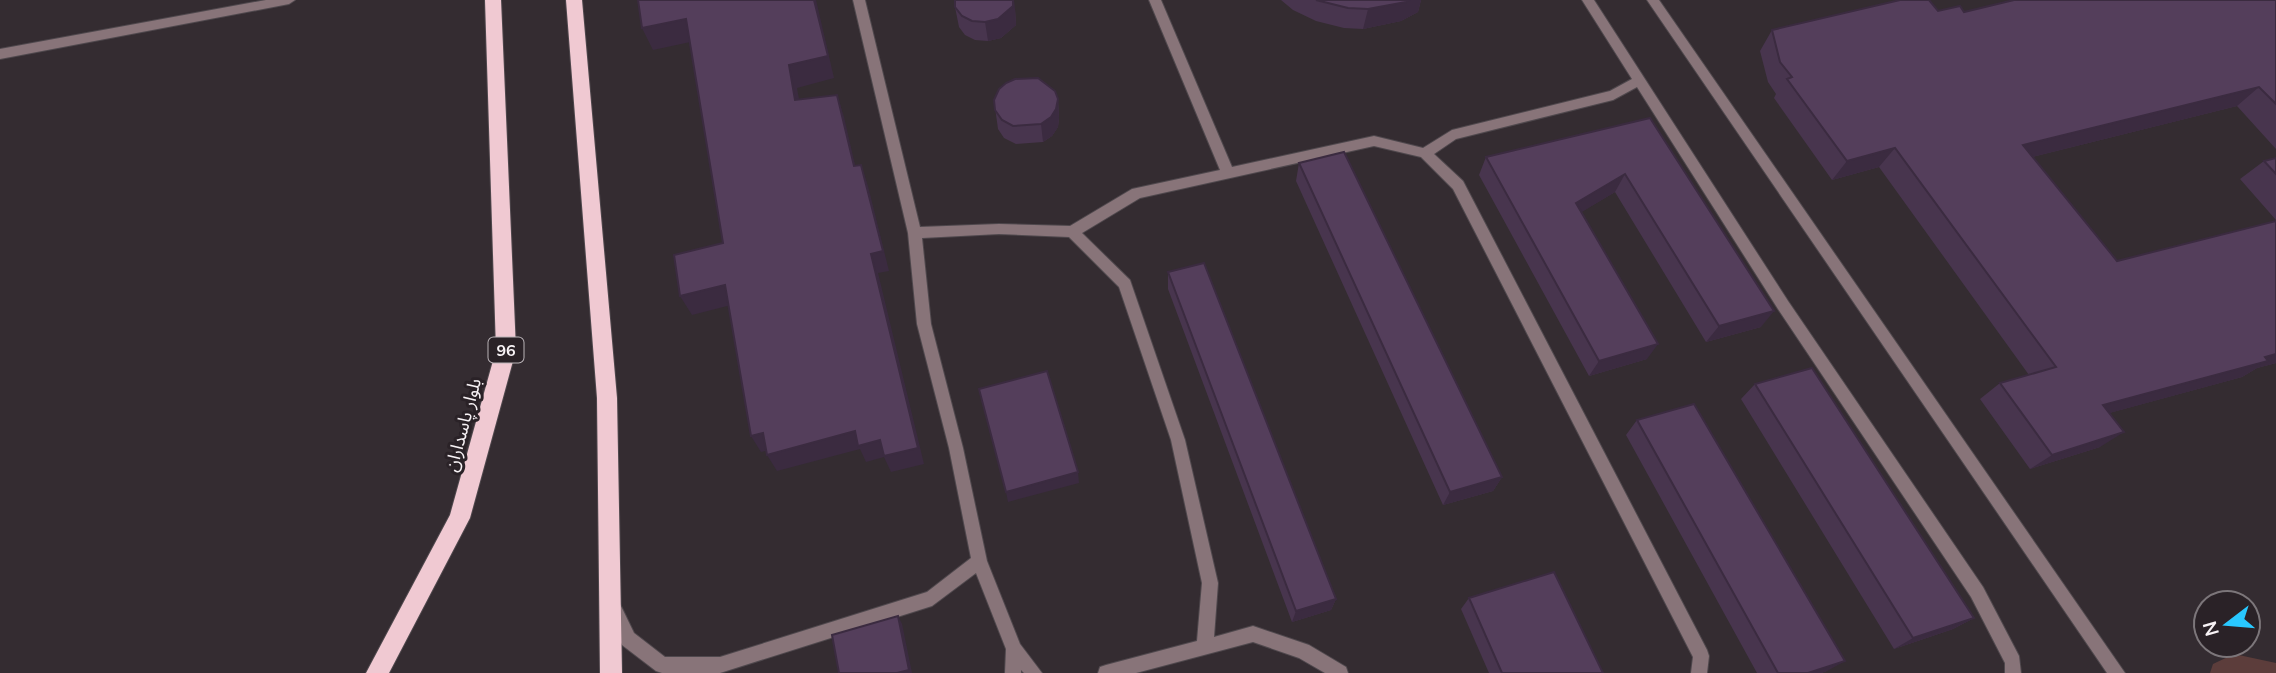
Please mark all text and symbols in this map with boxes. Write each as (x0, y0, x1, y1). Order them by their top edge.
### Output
road number: 96 (489, 338, 524, 362)
street label: بلوار پاسداران (439, 376, 486, 474)
north arrow (2192, 589, 2262, 659)
text: N (2197, 618, 2224, 639)

